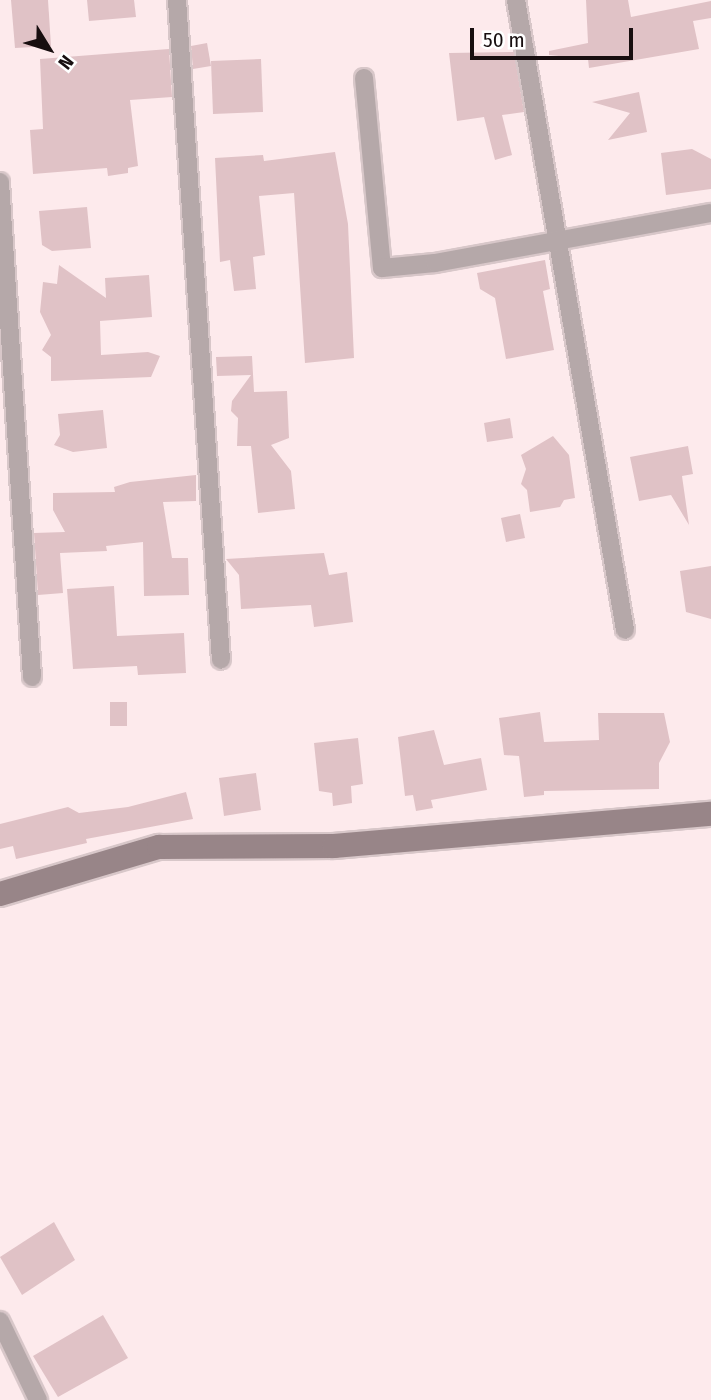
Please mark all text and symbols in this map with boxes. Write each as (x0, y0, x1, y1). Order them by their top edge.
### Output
north arrow (14, 14, 84, 84)
scale bar (473, 14, 636, 58)
text: 50 m (483, 27, 525, 53)
text: N (53, 51, 79, 74)

